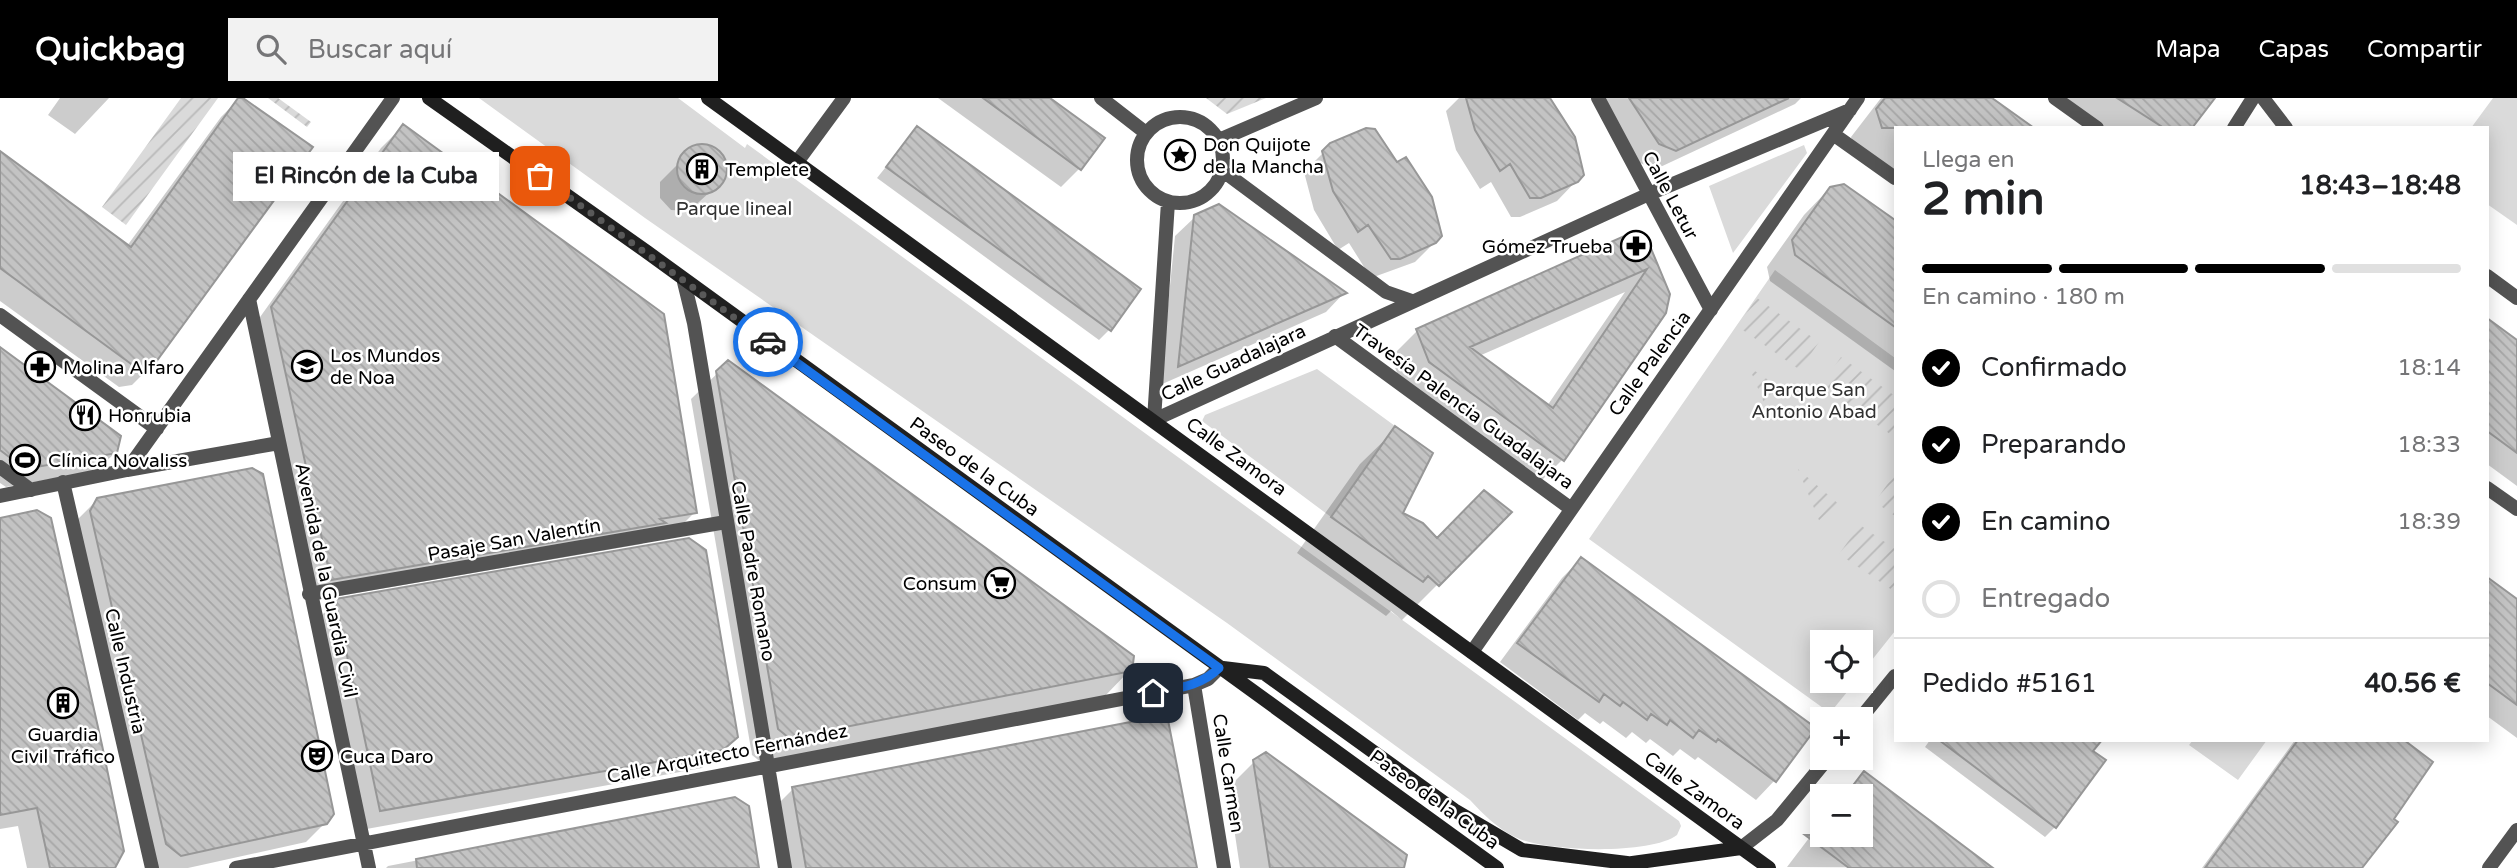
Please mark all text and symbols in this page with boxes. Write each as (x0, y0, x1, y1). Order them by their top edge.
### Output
search box (228, 18, 718, 81)
text: Quickbag (35, 30, 186, 69)
icon: search (252, 30, 290, 68)
text: Buscar aquí (308, 34, 452, 65)
text: Mapa (2155, 35, 2221, 64)
text: Capas (2259, 35, 2329, 64)
text: Compartir (2367, 35, 2482, 64)
place label: Don Quijote de la Mancha (1203, 134, 1324, 178)
place icon: Don Quijote de la Mancha (1163, 138, 1197, 172)
pin (510, 146, 570, 206)
text: Llega en (1922, 146, 2014, 174)
street label: Calle Letur (1638, 148, 1703, 244)
callout: El Rincón de la Cuba (232, 152, 498, 200)
building icon: Templete (685, 152, 719, 186)
icon: bag (521, 157, 559, 195)
place label: Templete (725, 159, 809, 181)
text: El Rincón de la Cuba (254, 162, 478, 190)
text: 18:43–18:48 (2299, 170, 2461, 201)
text: 2 min (1922, 172, 2045, 227)
park label: Parque lineal (676, 198, 792, 220)
pharmacy icon: Gómez Trueba (1619, 229, 1653, 263)
place label: Gómez Trueba (1482, 236, 1613, 258)
text: En camino · 180 m (1922, 283, 2125, 311)
courier (733, 307, 803, 377)
street label: Calle Palencia (1604, 307, 1695, 420)
street label: Travesía Palencia Guadalajara (1349, 319, 1578, 494)
street label: Calle Guadalajara (1158, 320, 1309, 406)
icon: car (749, 323, 787, 361)
place label: Los Mundos de Noa (330, 345, 440, 389)
school or university icon: Los Mundos de Noa (290, 349, 324, 383)
icon: check (1922, 349, 1960, 387)
pharmacy icon: Molina Alfaro (23, 350, 57, 384)
text: Confirmado (1981, 352, 2127, 383)
text: 18:14 (2397, 354, 2461, 382)
place label: Molina Alfaro (63, 357, 184, 379)
park label: Parque San Antonio Abad (1751, 379, 1877, 423)
restaurant icon: Honrubia (68, 398, 102, 432)
place label: Honrubia (108, 405, 191, 427)
street label: Paseo de la Cuba (905, 412, 1043, 521)
street label: Calle Zamora (1182, 413, 1291, 501)
icon: check (1922, 426, 1960, 464)
text: Preparando (1981, 429, 2126, 460)
text: 18:33 (2397, 431, 2461, 459)
sports icon: Clínica Novaliss (8, 443, 42, 477)
place label: Clínica Novaliss (48, 450, 187, 472)
street label: Avenida de la Guardia Civil (290, 461, 362, 700)
street label: Calle Padre Romano (726, 479, 780, 663)
icon: check (1922, 503, 1960, 541)
text: En camino (1981, 506, 2110, 537)
text: 18:39 (2397, 508, 2461, 536)
street label: Pasaje San Valentín (426, 514, 602, 566)
supermarket icon: Consum (983, 566, 1017, 600)
place label: Consum (903, 573, 977, 595)
text: Entregado (1981, 583, 2110, 614)
street label: Calle Industria (100, 606, 150, 736)
map controls (1810, 630, 1873, 847)
button: locate (1810, 630, 1873, 693)
pin (1123, 663, 1183, 723)
text: Pedido #5161 (1922, 668, 2097, 699)
text: 40.56 € (2364, 668, 2461, 699)
icon: home (1134, 674, 1172, 712)
building icon: Guardia Civil Tráfico (46, 686, 80, 720)
button: + (1810, 707, 1873, 770)
street label: Calle Carmen (1208, 712, 1248, 834)
street label: Calle Arquitecto Fernández (605, 720, 849, 788)
place label: Guardia Civil Tráfico (11, 724, 115, 768)
theatre icon: Cuca Daro (300, 739, 334, 773)
street label: Paseo de la Cuba (1365, 745, 1503, 854)
place label: Cuca Daro (340, 746, 434, 768)
street label: Calle Zamora (1640, 747, 1749, 835)
button: − (1810, 784, 1873, 847)

